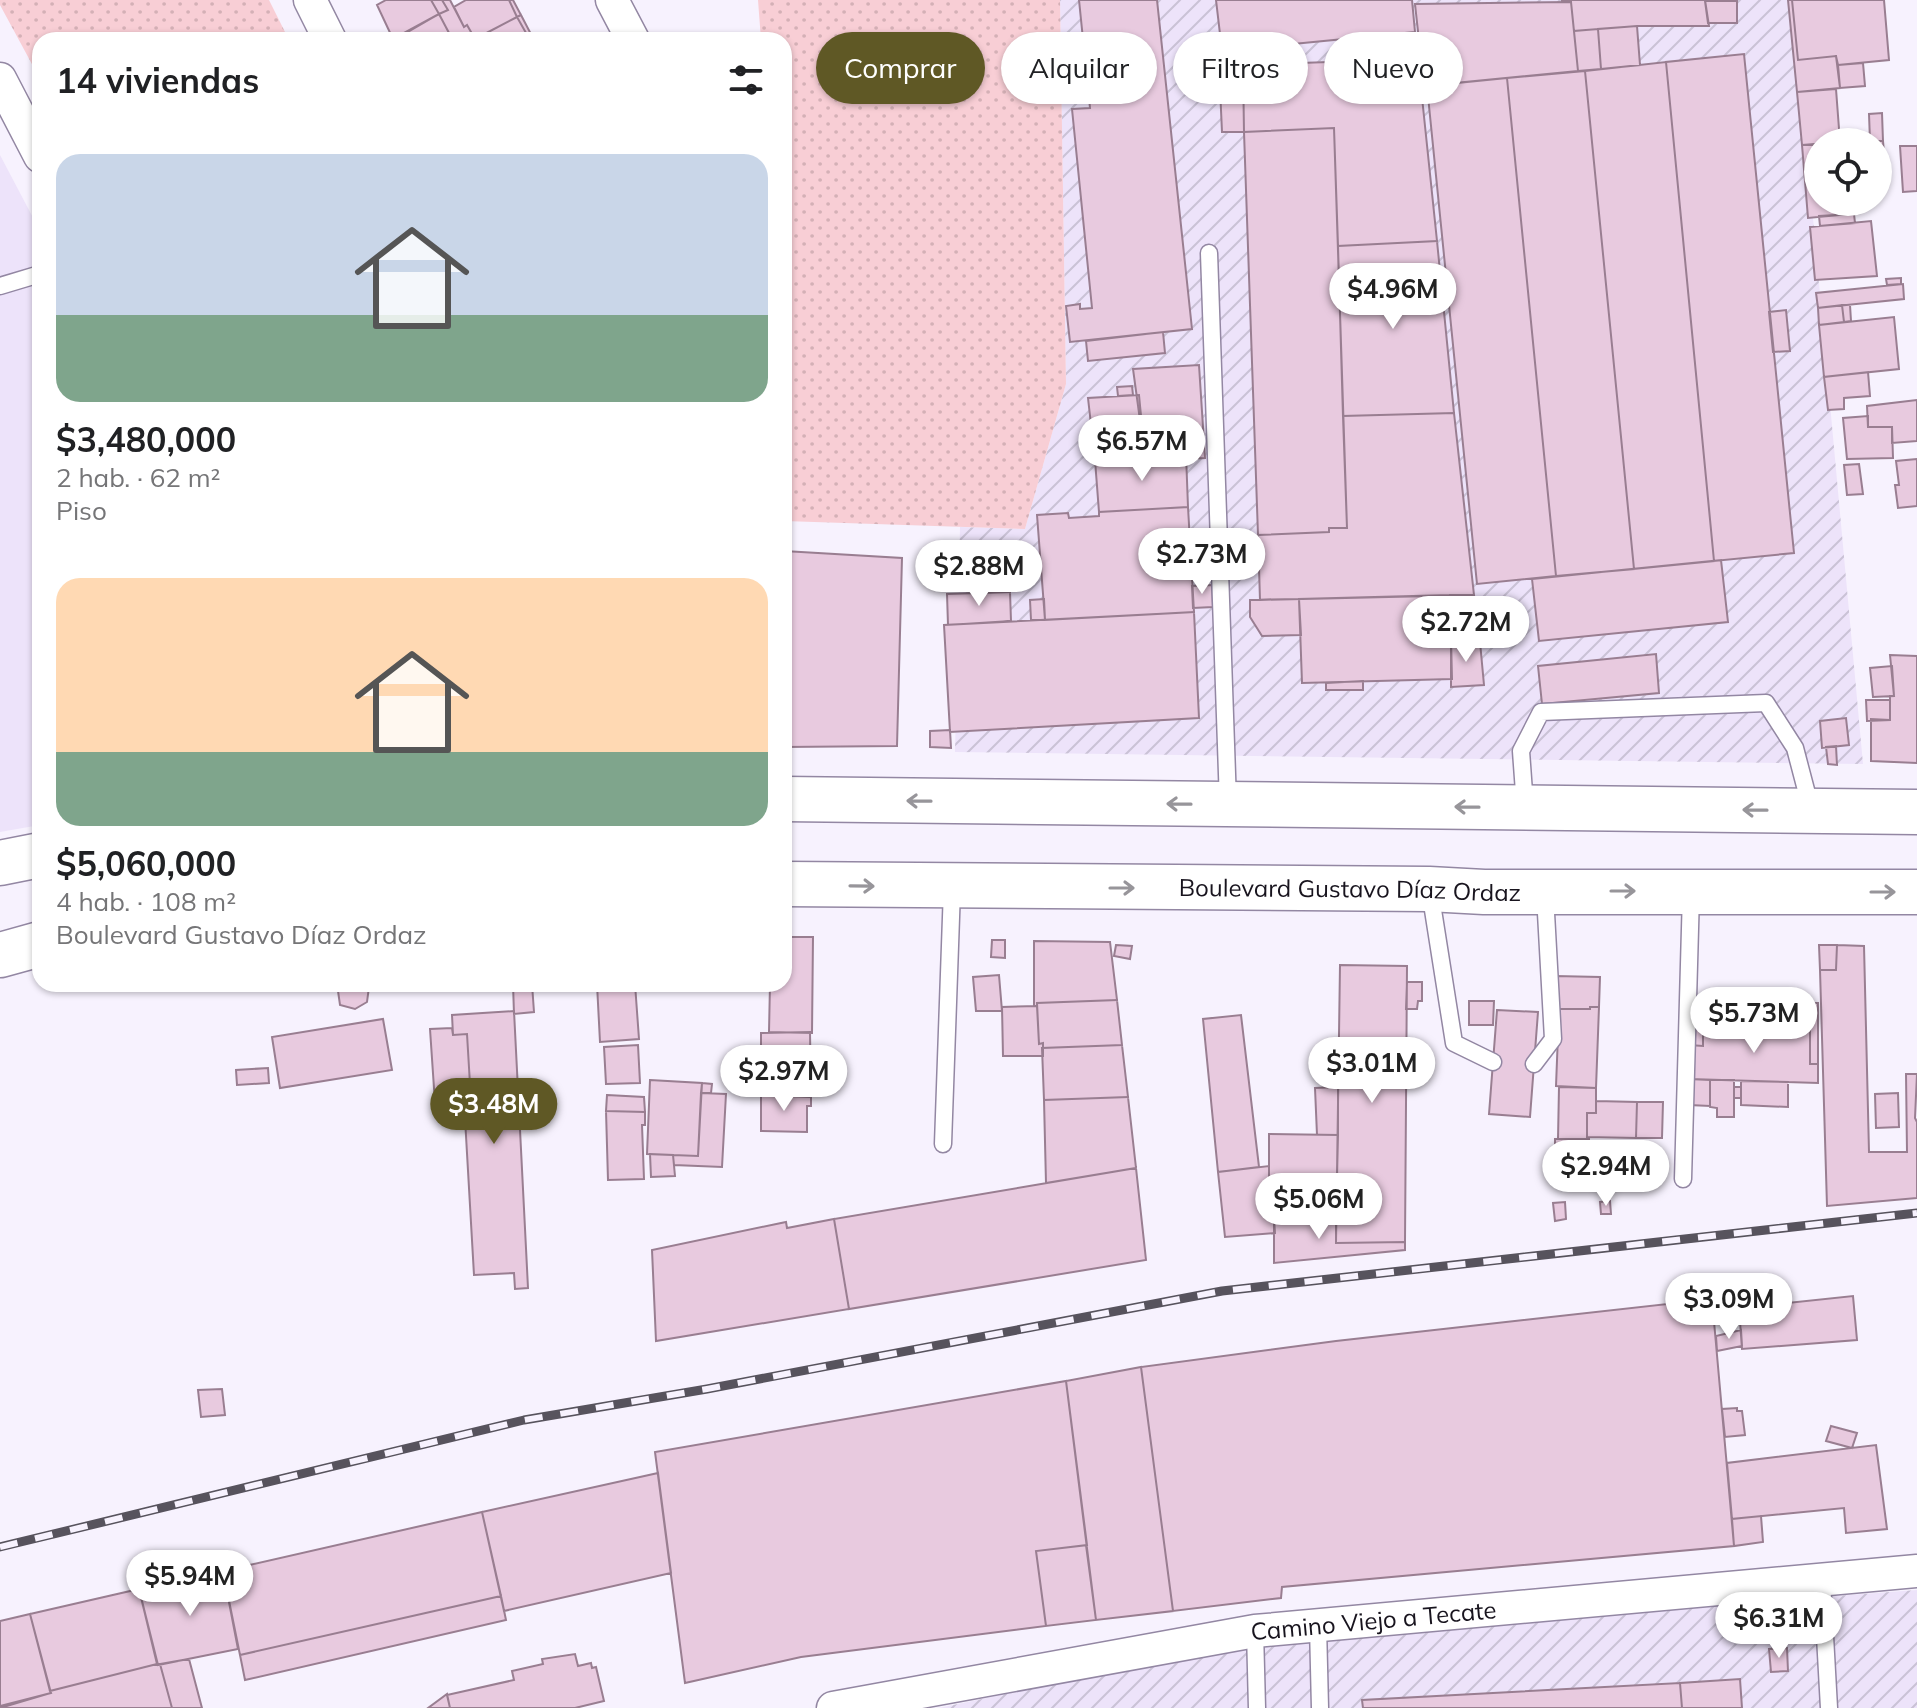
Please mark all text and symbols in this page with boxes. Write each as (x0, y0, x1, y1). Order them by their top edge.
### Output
chip: Comprar (816, 32, 985, 104)
chip: Alquilar (1001, 32, 1157, 104)
chip: Filtros (1173, 32, 1308, 104)
chip: Nuevo (1324, 32, 1463, 104)
icon: filters (724, 58, 768, 102)
text: 14 viviendas (56, 59, 259, 102)
map controls (1804, 128, 1892, 216)
button: locate (1804, 128, 1892, 216)
icon: home (340, 206, 484, 350)
pin: $4.96M (1328, 263, 1458, 331)
text: $4.96M (1347, 272, 1439, 305)
pin: $6.57M (1077, 415, 1207, 483)
text: $3,480,000 (56, 418, 236, 461)
text: $6.57M (1096, 424, 1188, 457)
text: 2 hab. · 62 m² (56, 461, 220, 494)
text: Piso (56, 494, 107, 527)
pin: $2.73M (1137, 528, 1267, 596)
text: $2.73M (1156, 537, 1248, 570)
pin: $2.88M (914, 540, 1044, 608)
text: $2.88M (933, 549, 1025, 582)
pin: $2.72M (1401, 596, 1531, 664)
text: $2.72M (1420, 605, 1512, 638)
icon: home (340, 630, 484, 774)
one-way arrow (906, 793, 933, 808)
one-way arrow (1166, 796, 1193, 812)
one-way arrow (1454, 799, 1481, 815)
one-way arrow (1742, 802, 1769, 818)
text: $5,060,000 (56, 842, 236, 885)
street label: Boulevard Gustavo Díaz Ordaz (1179, 872, 1521, 907)
one-way arrow (848, 878, 875, 893)
one-way arrow (1108, 880, 1135, 896)
one-way arrow (1609, 883, 1636, 899)
one-way arrow (1869, 884, 1896, 900)
text: 4 hab. · 108 m² (56, 885, 236, 918)
text: Boulevard Gustavo Díaz Ordaz (56, 918, 427, 951)
pin: $5.73M (1689, 987, 1819, 1055)
text: $5.73M (1708, 996, 1800, 1029)
pin: $3.01M (1307, 1037, 1437, 1105)
pin: $2.97M (719, 1045, 849, 1113)
text: $3.01M (1326, 1046, 1418, 1079)
text: $2.97M (738, 1054, 830, 1087)
pin: $3.48M (429, 1078, 559, 1146)
text: $3.48M (448, 1087, 540, 1120)
pin: $2.94M (1541, 1140, 1671, 1208)
text: $2.94M (1560, 1149, 1652, 1182)
pin: $5.06M (1254, 1173, 1384, 1241)
text: $5.06M (1273, 1182, 1365, 1215)
pin: $3.09M (1664, 1273, 1794, 1341)
text: $3.09M (1683, 1282, 1775, 1315)
pin: $5.94M (125, 1550, 255, 1618)
text: $5.94M (144, 1559, 236, 1592)
pin: $6.31M (1714, 1592, 1844, 1660)
street label: Camino Viejo a Tecate (1249, 1594, 1498, 1646)
text: $6.31M (1733, 1601, 1825, 1634)

